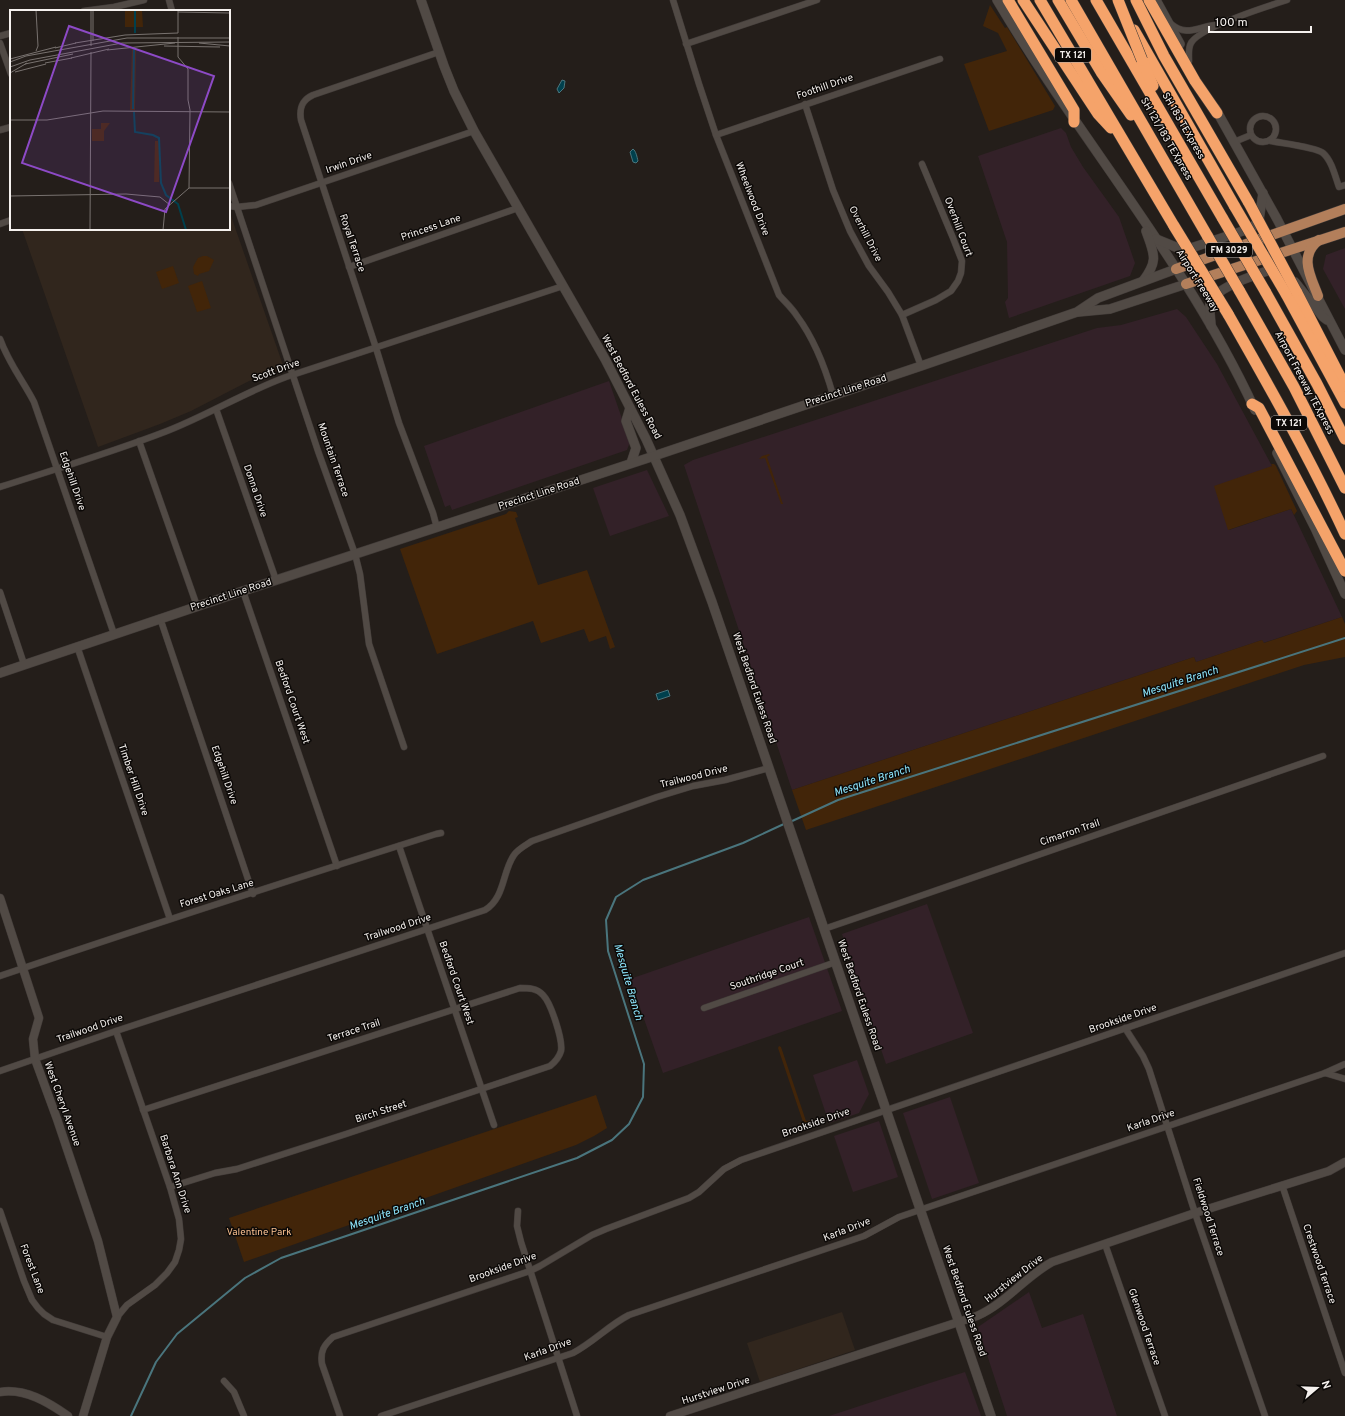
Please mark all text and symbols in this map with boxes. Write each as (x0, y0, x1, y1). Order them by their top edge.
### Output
scale bar (1209, 8, 1311, 34)
inset map (10, 10, 230, 230)
text: 100 m (1215, 15, 1248, 31)
road number: TX 121 (1055, 48, 1091, 62)
street label: Foothill Drive (795, 71, 855, 103)
street label: SH 183 TEXpress (1159, 90, 1208, 162)
street label: SH 121/183 TEXpress (1137, 95, 1195, 183)
street label: Irwin Drive (324, 149, 374, 177)
street label: Wheelwood Drive (732, 160, 772, 238)
street label: Overhill Court (941, 195, 975, 259)
street label: Overhill Drive (845, 204, 885, 264)
street label: Royal Terrace (336, 212, 368, 274)
street label: Princess Lane (399, 212, 463, 244)
road number: FM 3029 (1206, 243, 1252, 257)
street label: Airport Freeway (1173, 247, 1221, 315)
street label: Airport Freeway TEXpress (1271, 329, 1337, 437)
street label: West Bedford Euless Road (598, 332, 664, 442)
street label: Scott Drive (250, 356, 302, 386)
street label: Precinct Line Road (804, 372, 888, 410)
road number: TX 121 (1271, 416, 1307, 430)
street label: Mountain Terrace (314, 421, 352, 499)
street label: Edgehill Drive (56, 450, 88, 512)
street label: Donna Drive (240, 463, 270, 519)
street label: Precinct Line Road (497, 475, 581, 513)
street label: Precinct Line Road (189, 576, 273, 614)
street label: West Bedford Euless Road (729, 631, 779, 745)
street label: Bedford Court West (272, 658, 312, 746)
water label: Mesquite Branch (1140, 663, 1220, 701)
street label: Timber Hill Drive (115, 742, 151, 818)
street label: Edgehill Drive (208, 744, 240, 806)
street label: Trailwood Drive (659, 762, 729, 792)
water label: Mesquite Branch (832, 762, 912, 800)
street label: Cimarron Trail (1038, 817, 1102, 849)
street label: Forest Oaks Lane (178, 877, 256, 911)
street label: Trailwood Drive (363, 911, 433, 945)
street label: West Bedford Euless Road (834, 938, 884, 1052)
street label: Bedford Court West (436, 939, 476, 1027)
water label: Mesquite Branch (610, 942, 646, 1022)
street label: Southridge Court (728, 956, 806, 994)
street label: Brookside Drive (1087, 1001, 1159, 1037)
street label: Trailwood Drive (55, 1012, 125, 1046)
street label: Terrace Trail (326, 1016, 382, 1046)
street label: West Cheryl Avenue (41, 1060, 83, 1148)
street label: Birch Street (354, 1098, 409, 1126)
street label: Brookside Drive (780, 1105, 852, 1141)
street label: Karla Drive (1125, 1107, 1177, 1135)
street label: Barbara Ann Drive (156, 1133, 194, 1215)
street label: Fieldwood Terrace (1189, 1176, 1227, 1258)
water label: Mesquite Branch (347, 1194, 427, 1234)
street label: Karla Drive (822, 1215, 872, 1245)
street label: Crestwood Terrace (1299, 1222, 1339, 1306)
park label: Valentine Park (227, 1226, 291, 1239)
street label: Forest Lane (17, 1242, 47, 1296)
street label: West Bedford Euless Road (939, 1244, 989, 1358)
street label: Brookside Drive (467, 1250, 539, 1286)
street label: Hurstview Drive (982, 1252, 1046, 1306)
street label: Glenwood Terrace (1125, 1287, 1163, 1367)
street label: Karla Drive (522, 1335, 574, 1365)
north arrow (1297, 1368, 1337, 1408)
street label: Hurstview Drive (680, 1374, 752, 1408)
text: N (1318, 1379, 1333, 1391)

